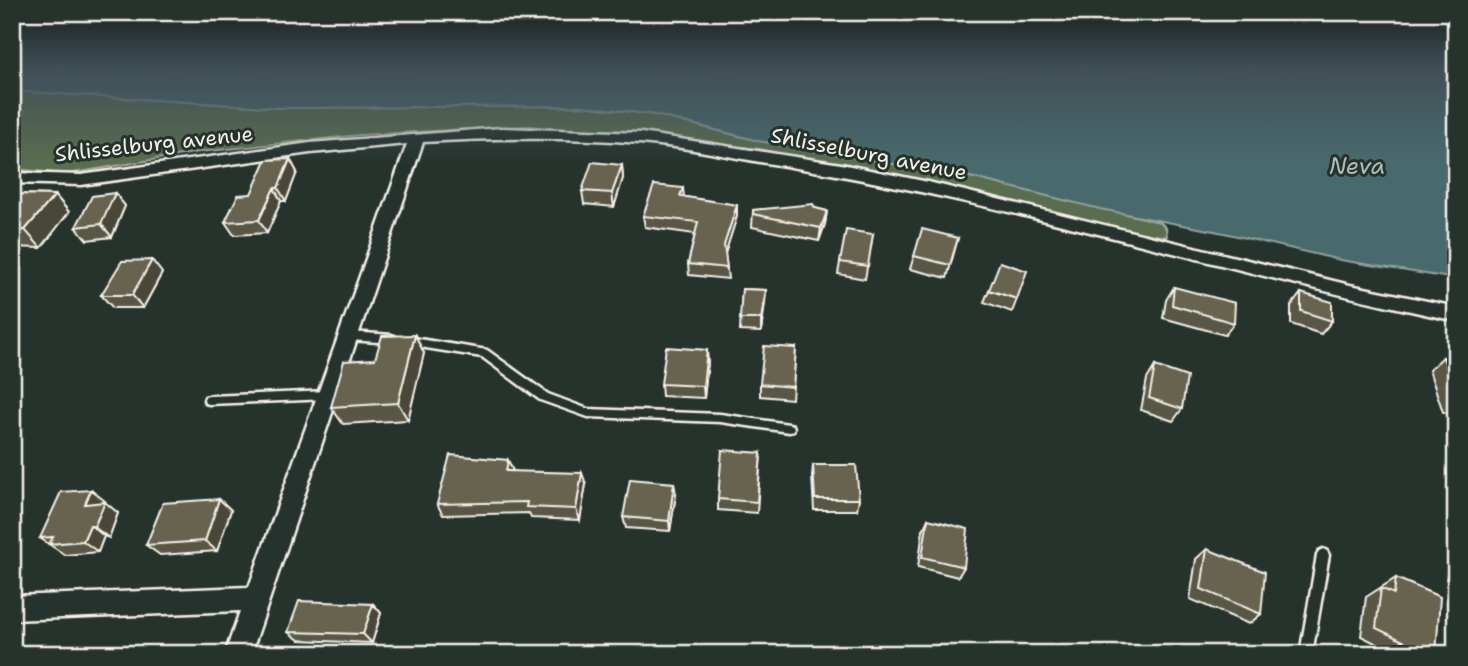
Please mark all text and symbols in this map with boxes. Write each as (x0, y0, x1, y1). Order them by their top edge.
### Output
street label: Shlisselburg avenue (53, 120, 255, 168)
street label: Shlisselburg avenue (769, 121, 969, 187)
water label: Neva (1329, 151, 1385, 181)

